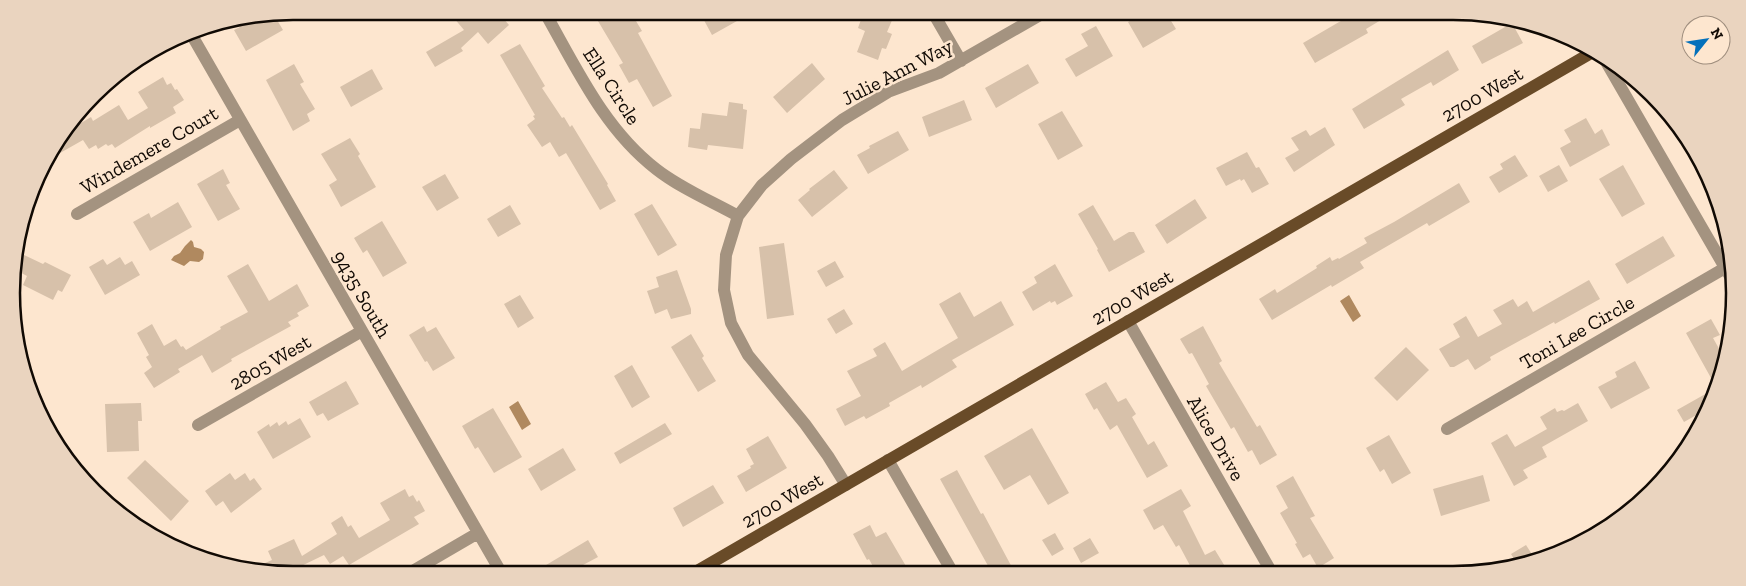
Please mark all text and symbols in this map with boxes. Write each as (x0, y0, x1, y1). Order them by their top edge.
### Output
north arrow (1681, 15, 1731, 65)
text: N (1707, 25, 1727, 43)
street label: Julie Ann Way (838, 33, 957, 110)
street label: Ella Circle (578, 43, 646, 129)
street label: 2700 West (1437, 61, 1527, 127)
street label: Windemere Court (76, 101, 223, 199)
street label: 9435 South (327, 246, 397, 343)
street label: 2700 West (1087, 264, 1177, 330)
street label: Toni Lee Circle (1516, 290, 1638, 374)
street label: 2805 West (225, 329, 315, 395)
street label: Alice Drive (1182, 391, 1250, 485)
street label: 2700 West (737, 467, 827, 533)

